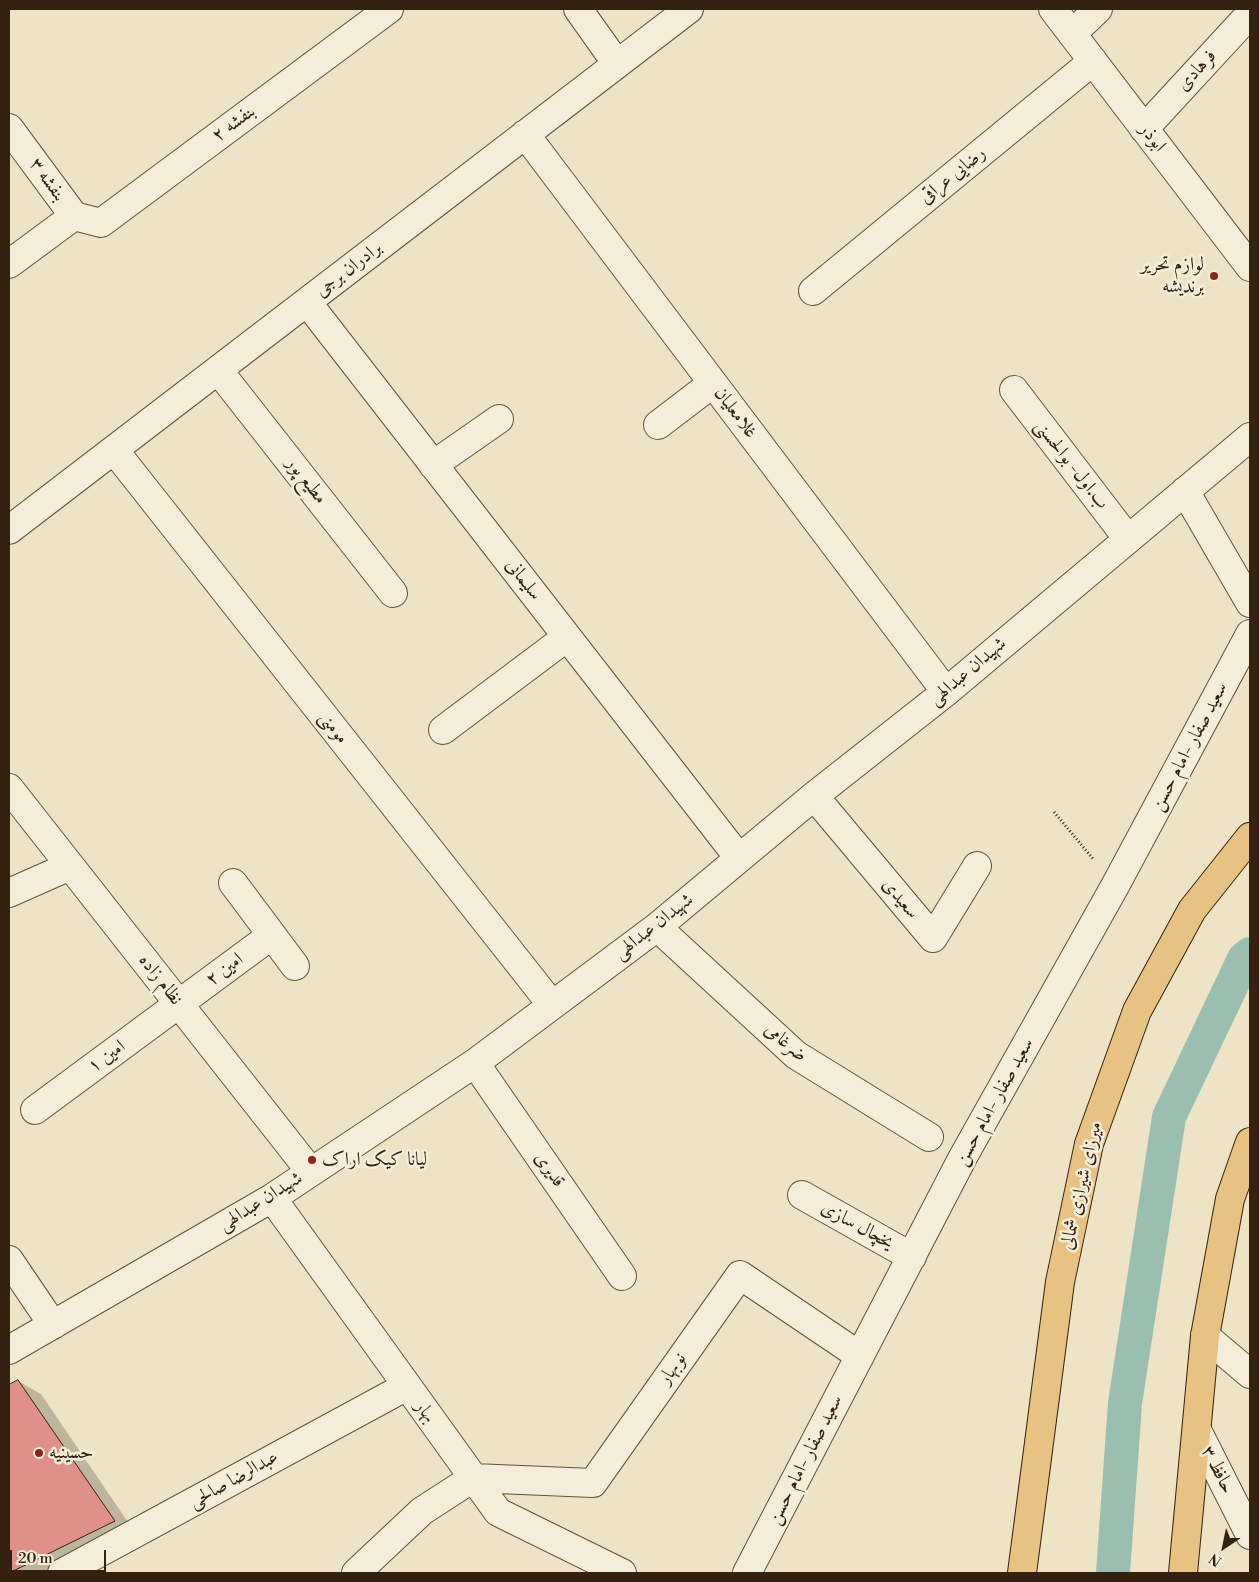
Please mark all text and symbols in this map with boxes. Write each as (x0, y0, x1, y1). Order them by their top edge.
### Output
street label: فرهادی (1172, 46, 1222, 96)
street label: بنفشه ۲ (208, 100, 260, 148)
street label: ابوذر (1134, 119, 1170, 157)
street label: رضایی عراقی (915, 142, 991, 210)
street label: بنفشه ۳ (24, 154, 70, 206)
street label: برادران برجی (311, 237, 387, 303)
place label: لوازم تحریر برندیشه (1141, 254, 1204, 298)
marker: لوازم تحریر برندیشه (1208, 270, 1220, 282)
street label: غلامعلیان (708, 383, 762, 443)
street label: ب.اول- بوالحسنی (1029, 416, 1113, 514)
street label: مطیع پور (281, 453, 331, 509)
street label: سلیمانی (500, 555, 546, 605)
street label: شهیدان عبدالهی (924, 633, 1012, 711)
street label: سعید صفار -امام حسن (1147, 679, 1233, 815)
street label: مومنی (313, 707, 353, 749)
street label: سعیدی (877, 874, 923, 924)
street label: شهیدان عبدالهی (610, 889, 698, 965)
street label: امین ۲ (202, 949, 248, 991)
street label: نظام زاده (133, 950, 187, 1010)
street label: ضرغامی (759, 1019, 811, 1067)
street label: سعید صفار -امام حسن (951, 1034, 1039, 1170)
street label: امین ۱ (84, 1036, 130, 1078)
street label: میرزای شیرازی شمالی (1056, 1120, 1108, 1252)
street label: قدیری (529, 1148, 569, 1192)
place label: لیانا کیک اراک (322, 1149, 427, 1171)
marker: لیانا کیک اراک (306, 1154, 318, 1166)
street label: شهیدان عبدالهی (215, 1167, 307, 1237)
street label: یخچال سازی (817, 1197, 897, 1255)
street label: نوبهار (654, 1349, 692, 1389)
street label: سعید صفار -امام حسن (764, 1391, 848, 1529)
street label: بهار (409, 1396, 441, 1428)
place label: حسینیه (49, 1442, 93, 1464)
street label: حافظ ۳ (1195, 1442, 1239, 1498)
street label: عبدالرضا صالحی (185, 1446, 283, 1514)
marker: حسینیه (33, 1447, 45, 1459)
north arrow (1199, 1522, 1249, 1572)
scale bar (12, 1540, 109, 1572)
text: 20 m (18, 1549, 53, 1568)
text: N (1206, 1549, 1225, 1570)

